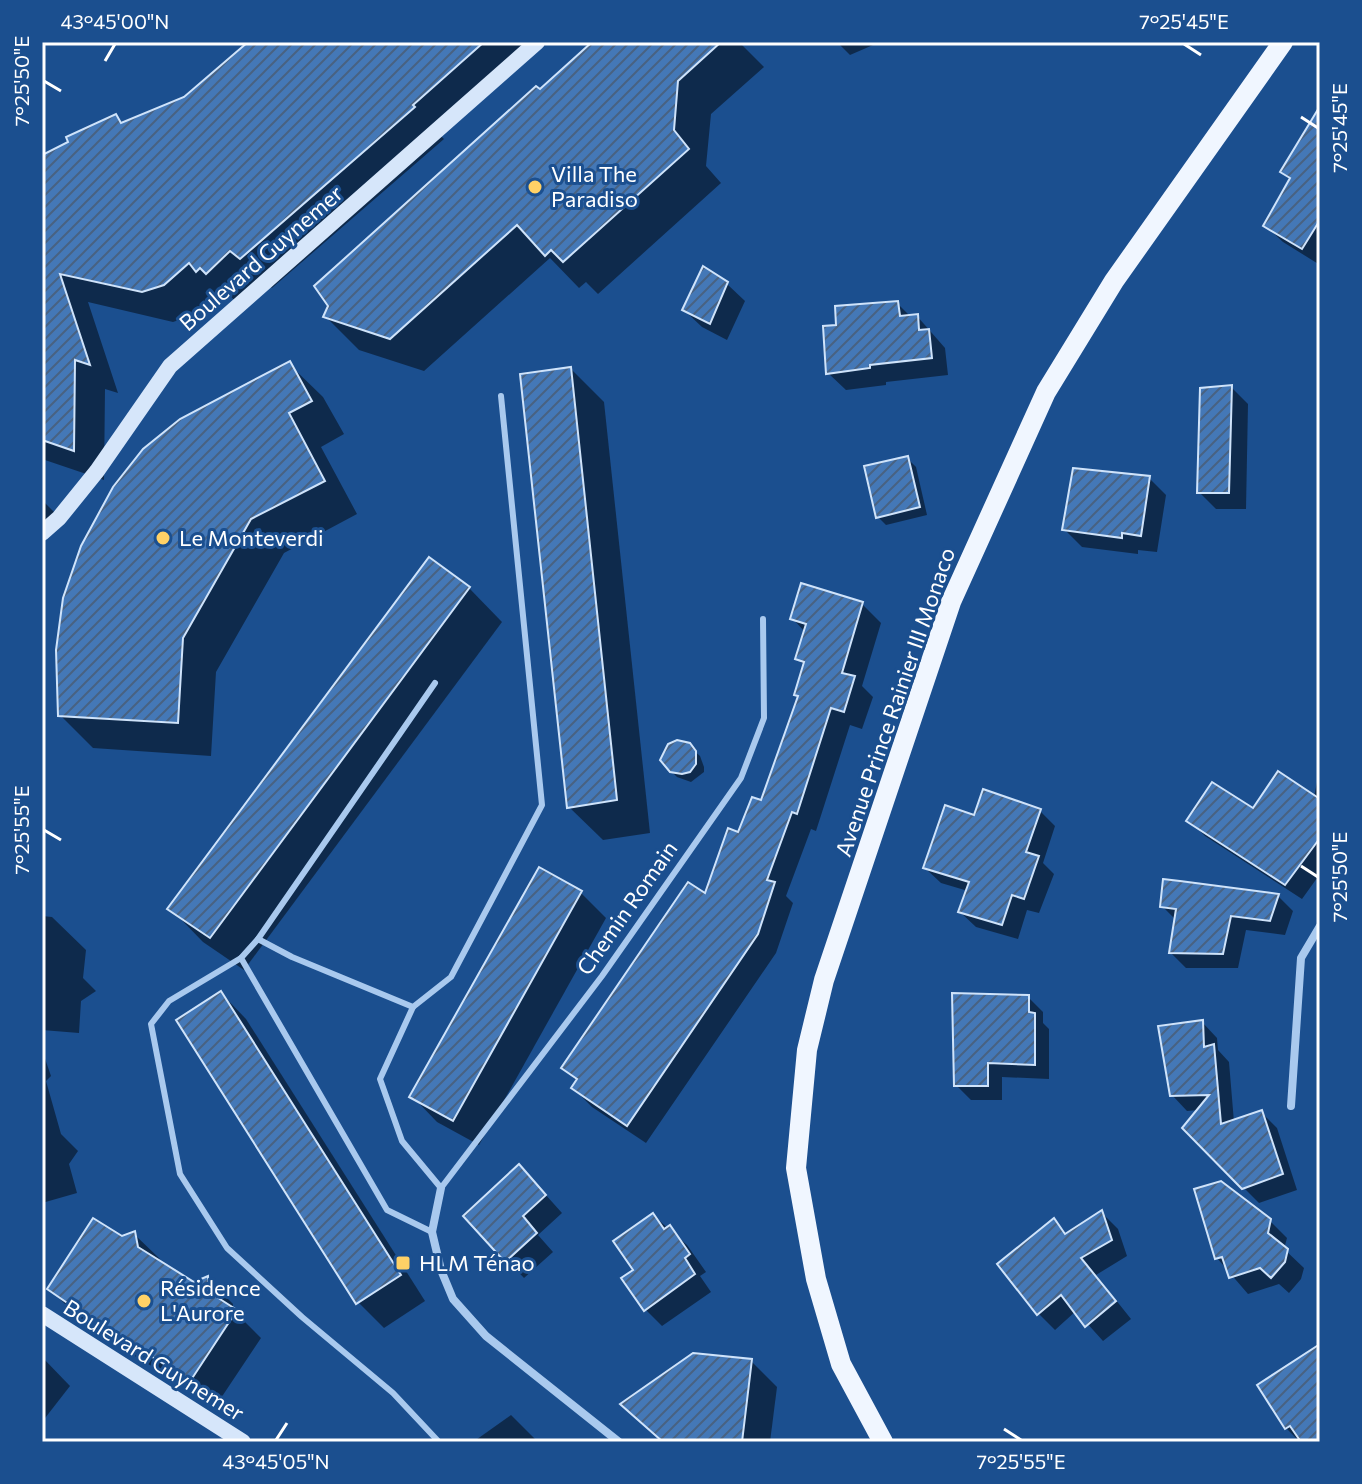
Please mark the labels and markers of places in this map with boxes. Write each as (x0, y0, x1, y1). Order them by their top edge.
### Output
place label: Villa The Paradiso (551, 160, 638, 212)
marker: Villa The Paradiso (526, 178, 544, 196)
place label: Le Monteverdi (179, 524, 324, 551)
marker: Le Monteverdi (154, 529, 172, 547)
place label: HLM Ténao (419, 1249, 535, 1276)
marker: HLM Ténao (394, 1254, 412, 1272)
place label: Résidence L'Aurore (160, 1274, 261, 1326)
marker: Résidence L'Aurore (135, 1292, 153, 1310)

